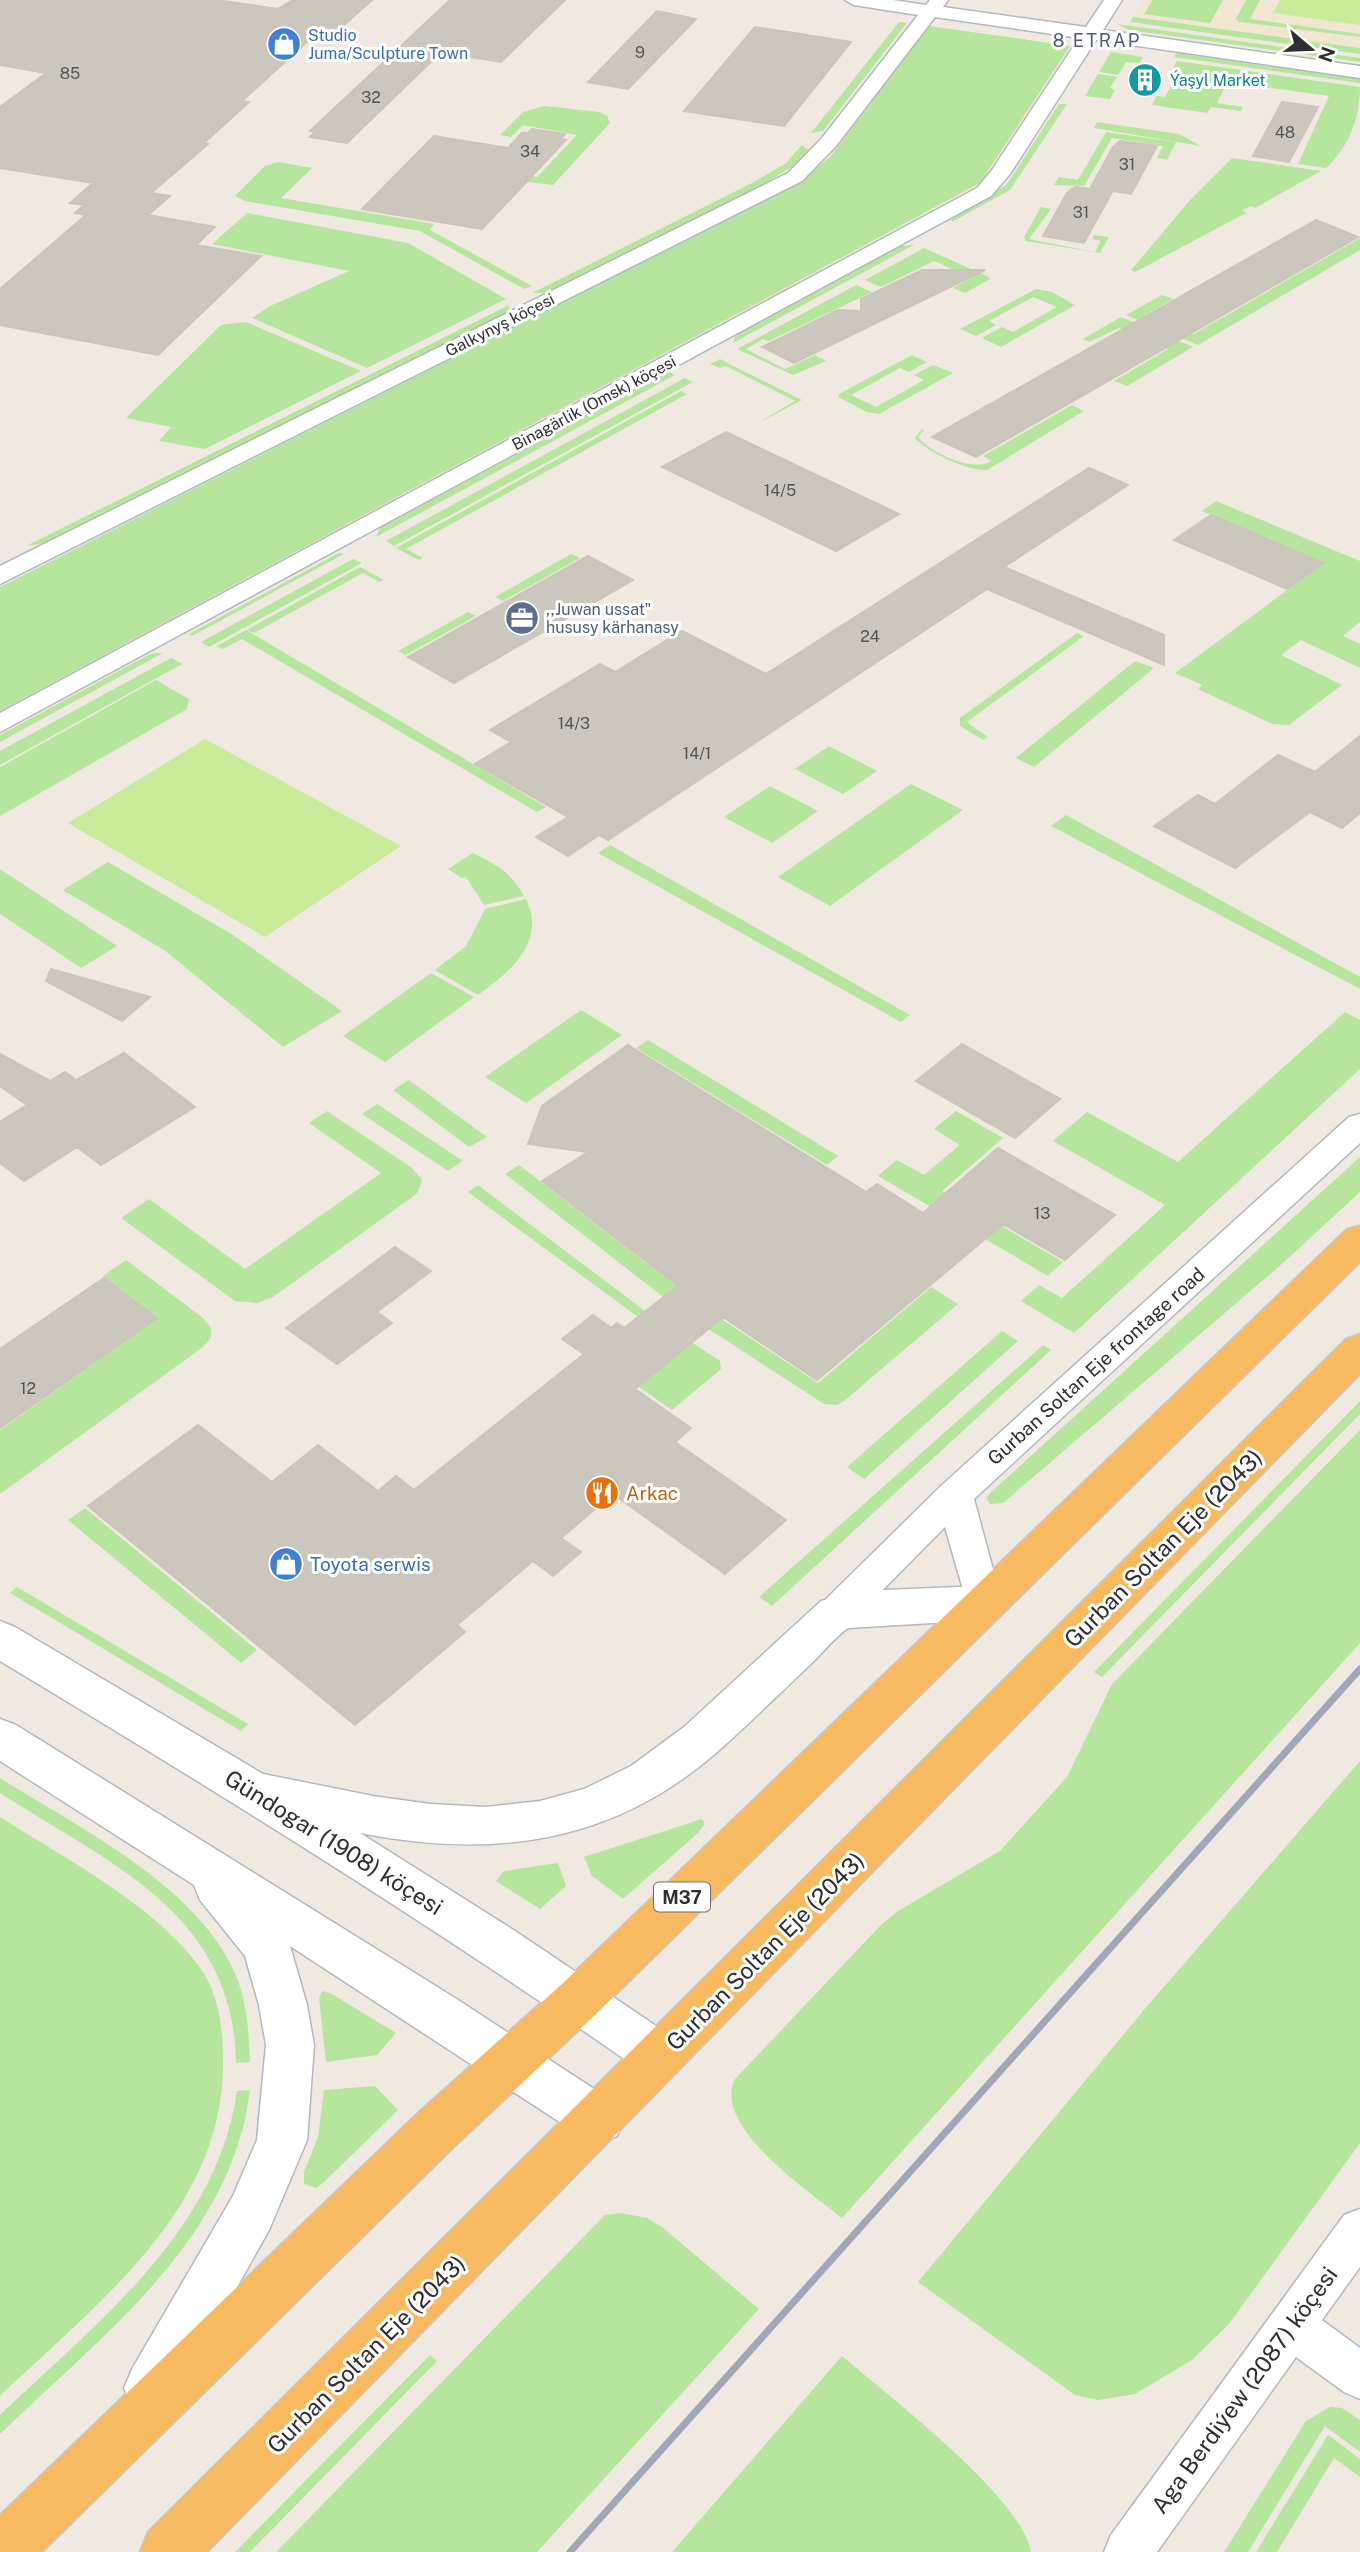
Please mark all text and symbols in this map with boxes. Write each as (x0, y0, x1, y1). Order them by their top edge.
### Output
north arrow (1276, 14, 1346, 84)
shop icon: Studio Juma/Sculpture Town (265, 25, 303, 63)
place label: Studio Juma/Sculpture Town (308, 26, 468, 63)
district label: 8 ETRAP (1053, 30, 1141, 51)
house number: 9 (635, 43, 645, 62)
text: N (1314, 44, 1340, 65)
building icon: Ýaşyl Market (1126, 61, 1164, 99)
house number: 85 (60, 64, 80, 83)
place label: Ýaşyl Market (1170, 70, 1266, 90)
house number: 32 (361, 88, 381, 107)
house number: 48 (1275, 123, 1295, 142)
house number: 34 (520, 142, 540, 161)
house number: 31 (1119, 155, 1135, 174)
house number: 31 (1073, 203, 1089, 222)
street label: Galkynyş köçesi (442, 289, 558, 361)
street label: Binagärlik (Omsk) köçesi (509, 352, 679, 454)
house number: 14/5 (764, 481, 796, 500)
office icon: ,,Juwan ussat" hususy kärhanasy (503, 599, 541, 637)
place label: ,,Juwan ussat" hususy kärhanasy (546, 600, 679, 637)
house number: 24 (860, 627, 880, 646)
house number: 14/3 (558, 714, 590, 733)
house number: 14/1 (683, 744, 711, 763)
house number: 13 (1034, 1204, 1050, 1223)
street label: Gurban Soltan Eje frontage road (983, 1263, 1209, 1469)
house number: 12 (20, 1379, 36, 1398)
street label: Gurban Soltan Eje (2043) (1058, 1443, 1268, 1653)
restaurant icon: Arkac (583, 1474, 621, 1512)
place label: Arkac (626, 1482, 678, 1504)
shop icon: Toyota serwis (267, 1545, 305, 1583)
place label: Toyota serwis (310, 1553, 431, 1575)
street label: Gündogar (1908) köçesi (220, 1764, 448, 1920)
street label: Gurban Soltan Eje (2043) (660, 1846, 870, 2056)
road number: M37 (654, 1882, 710, 1912)
street label: Gurban Soltan Eje (2043) (261, 2249, 471, 2459)
street label: Aga Berdiýew (2087) köçesi (1145, 2261, 1343, 2519)

